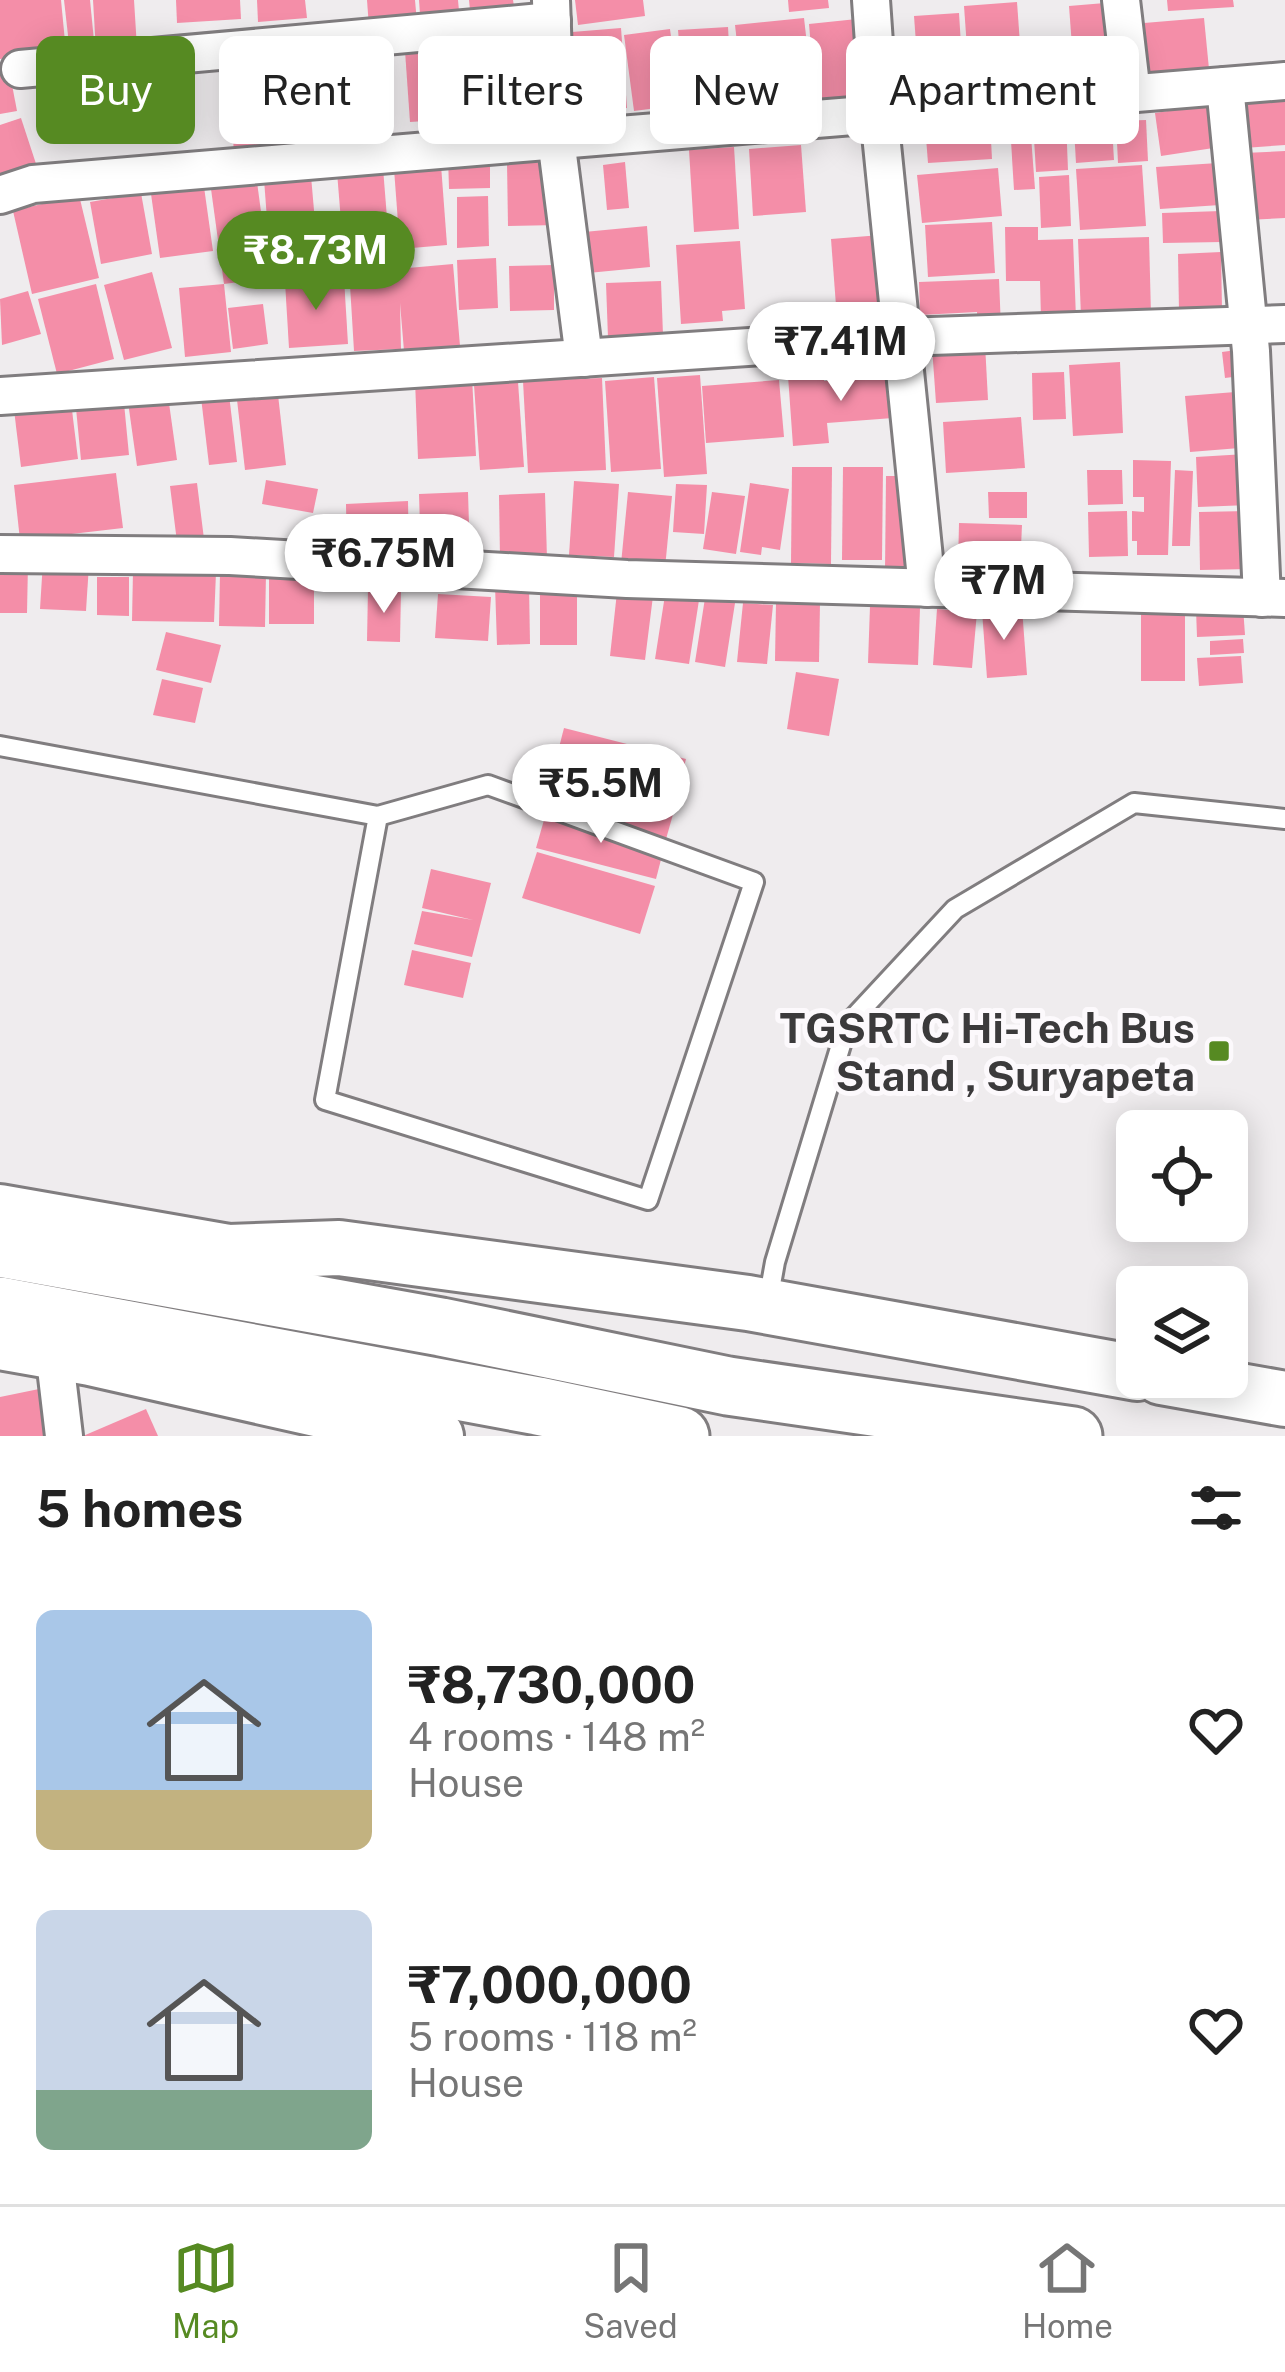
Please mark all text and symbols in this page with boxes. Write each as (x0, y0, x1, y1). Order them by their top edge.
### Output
chip: Buy (36, 36, 195, 144)
chip: Rent (219, 36, 394, 144)
chip: Filters (418, 36, 626, 144)
chip: New (650, 36, 822, 144)
chip: Apartment (846, 36, 1139, 144)
pin: ₹8.73M (218, 211, 414, 313)
text: ₹8.73M (244, 227, 388, 273)
pin: ₹7.41M (743, 302, 939, 404)
text: ₹7.41M (774, 318, 908, 364)
pin: ₹6.75M (286, 514, 482, 616)
text: ₹6.75M (312, 530, 456, 576)
pin: ₹7M (946, 541, 1062, 643)
text: ₹7M (961, 557, 1047, 603)
pin: ₹5.5M (517, 744, 685, 846)
text: ₹5.5M (539, 760, 663, 806)
place label: TGSRTC Hi-Tech Bus Stand , Suryapeta (779, 1003, 1195, 1100)
marker: TGSRTC Hi-Tech Bus Stand , Suryapeta (1206, 1038, 1232, 1064)
map controls (1116, 1110, 1248, 1398)
button: locate (1116, 1110, 1248, 1242)
button: layers (1116, 1266, 1248, 1398)
icon: filters (1183, 1475, 1249, 1541)
text: 5 homes (36, 1479, 243, 1538)
text: ₹8,730,000 (408, 1655, 695, 1714)
icon: home (132, 1658, 276, 1802)
icon: heart (1183, 1697, 1249, 1763)
text: 4 rooms · 148 m² (408, 1714, 705, 1760)
text: House (408, 1760, 524, 1806)
text: ₹7,000,000 (408, 1955, 692, 2014)
icon: home (132, 1958, 276, 2102)
icon: heart (1183, 1997, 1249, 2063)
text: 5 rooms · 118 m² (408, 2014, 697, 2060)
text: House (408, 2060, 524, 2106)
tab: Map (172, 2235, 239, 2345)
tab: Saved (583, 2235, 678, 2345)
tab: Home (1022, 2235, 1113, 2345)

